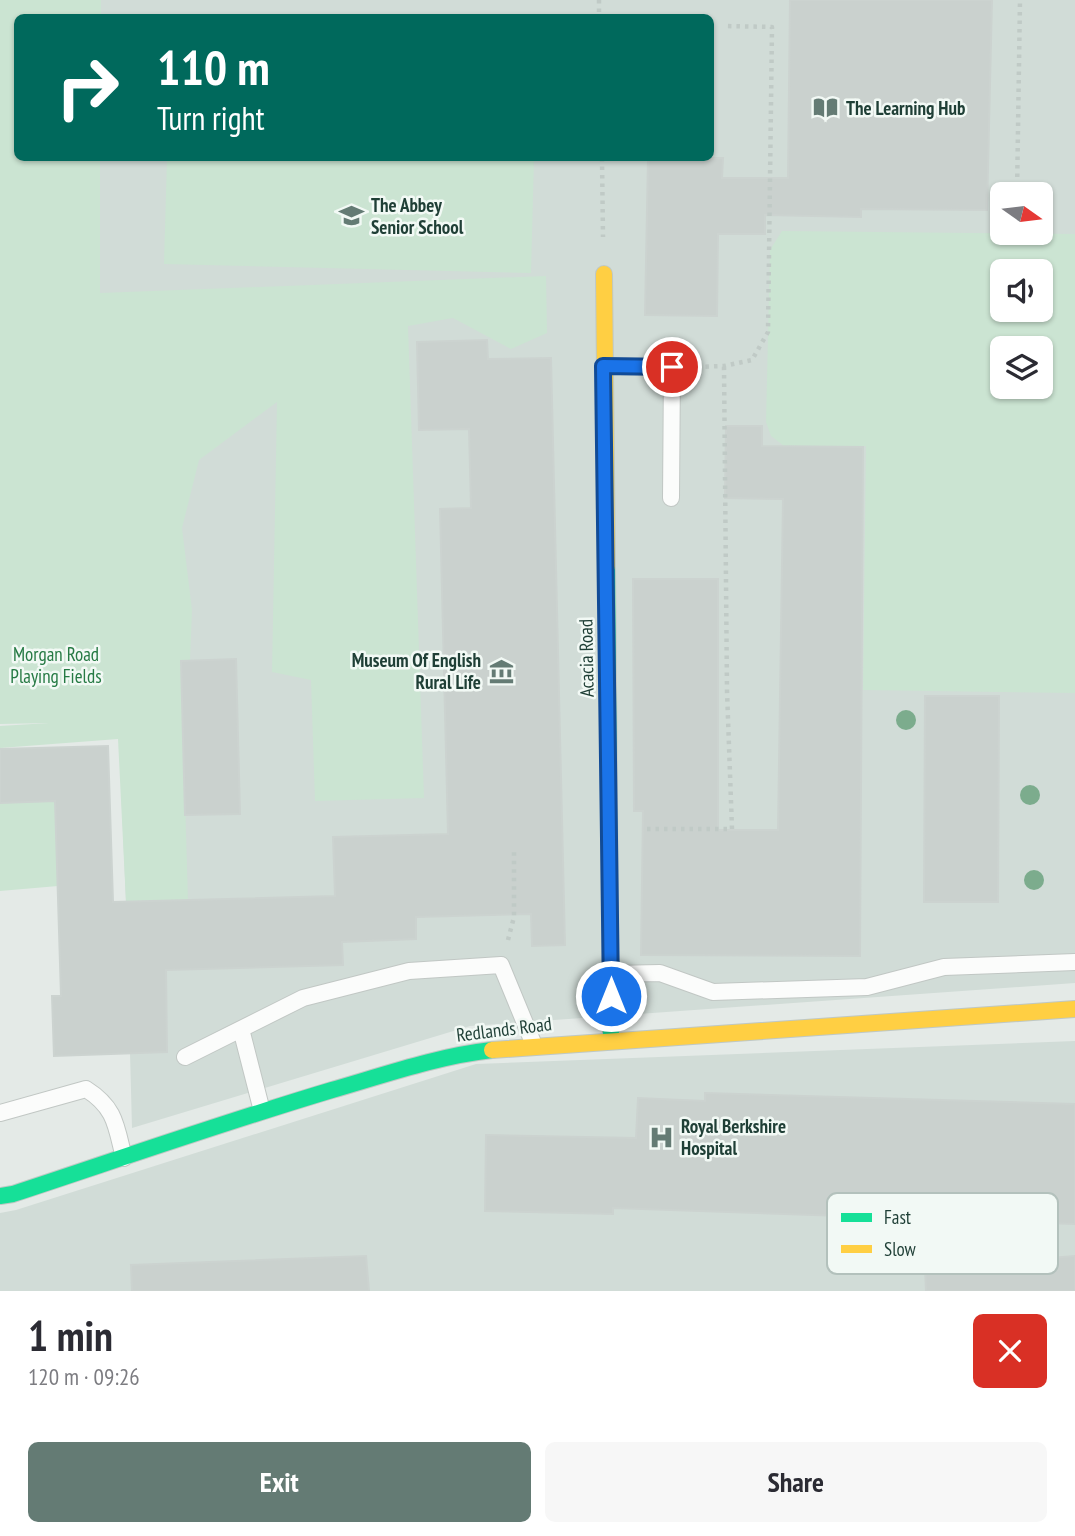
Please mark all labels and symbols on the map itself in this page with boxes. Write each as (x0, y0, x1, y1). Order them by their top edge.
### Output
library icon: The Learning Hub (812, 94, 840, 122)
place label: The Learning Hub (846, 96, 965, 120)
north arrow (990, 182, 1054, 245)
place label: The Abbey Senior School (371, 193, 464, 239)
school or university icon: The Abbey Senior School (337, 202, 365, 230)
pin (642, 337, 702, 397)
street label: Acacia Road (573, 619, 599, 697)
park label: Morgan Road Playing Fields (10, 642, 102, 688)
place label: Museum Of English Rural Life (352, 648, 481, 694)
museum icon: Museum Of English Rural Life (487, 657, 515, 685)
position arrow (574, 959, 648, 1033)
street label: Redlands Road (455, 1011, 553, 1047)
place label: Royal Berkshire Hospital (681, 1114, 786, 1160)
hospital icon: Royal Berkshire Hospital (647, 1123, 675, 1151)
legend (827, 1193, 1058, 1274)
text: Fast (884, 1205, 912, 1229)
text: Slow (884, 1237, 917, 1261)

